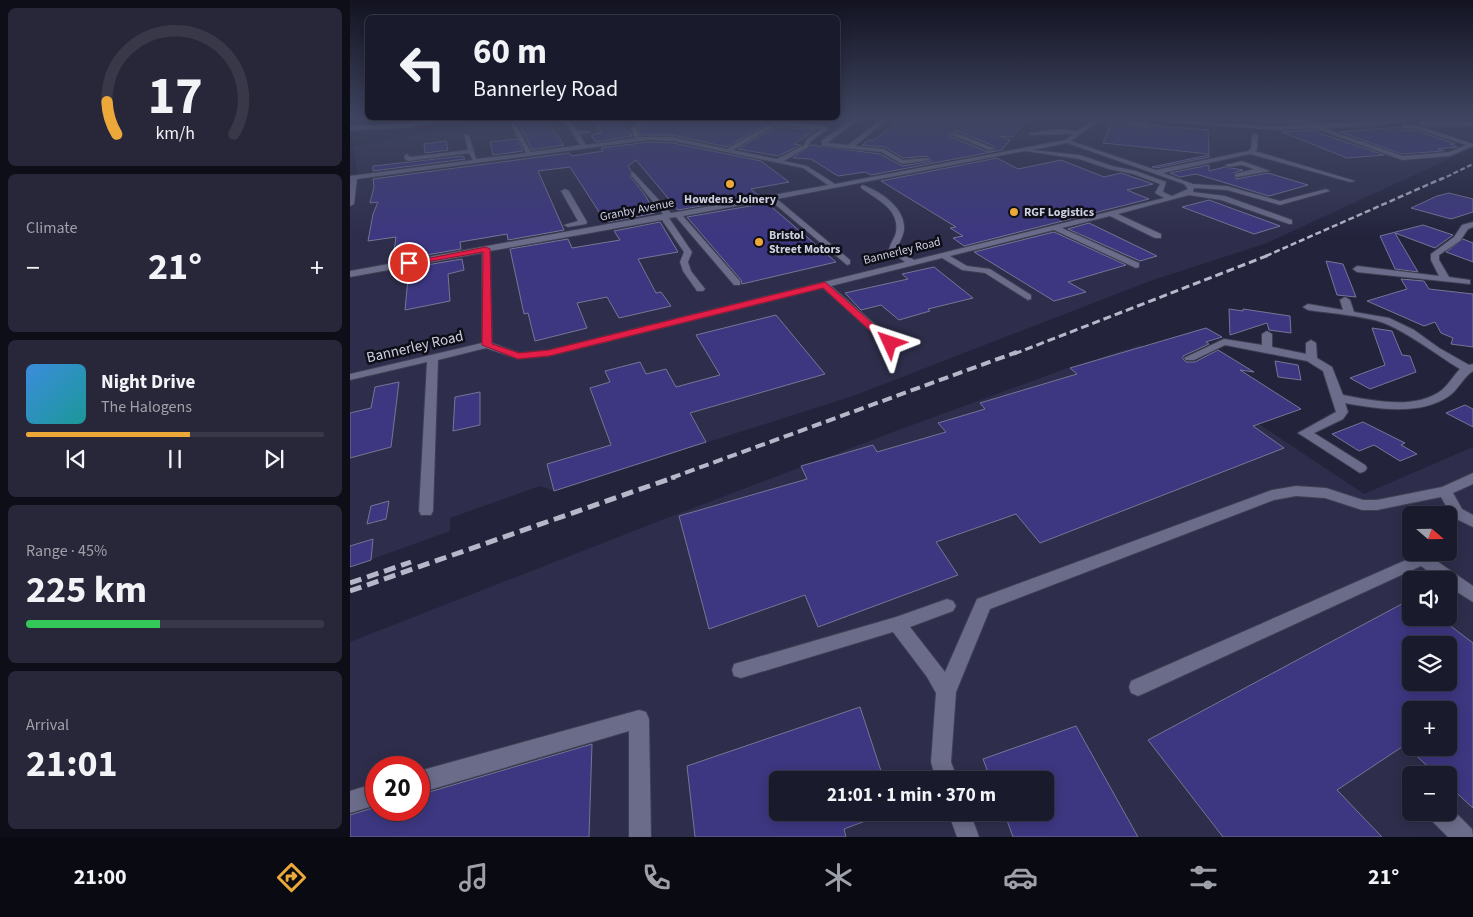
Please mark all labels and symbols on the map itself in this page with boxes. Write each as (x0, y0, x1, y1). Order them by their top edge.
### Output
marker: Howdens Joinery (724, 178, 736, 190)
place label: Howdens Joinery (684, 191, 777, 208)
street label: Granby Avenue (598, 194, 676, 226)
place label: RGF Logistics (1024, 204, 1094, 221)
marker: RGF Logistics (1008, 206, 1020, 218)
place label: Bristol Street Motors (769, 227, 840, 258)
street label: Bannerley Road (862, 233, 942, 269)
marker: Bristol Street Motors (753, 236, 765, 248)
pin (388, 242, 430, 284)
position arrow (863, 316, 915, 368)
street label: Bannerley Road (364, 326, 466, 368)
north arrow (1402, 506, 1458, 561)
speed limit sign: 20 (365, 756, 430, 821)

